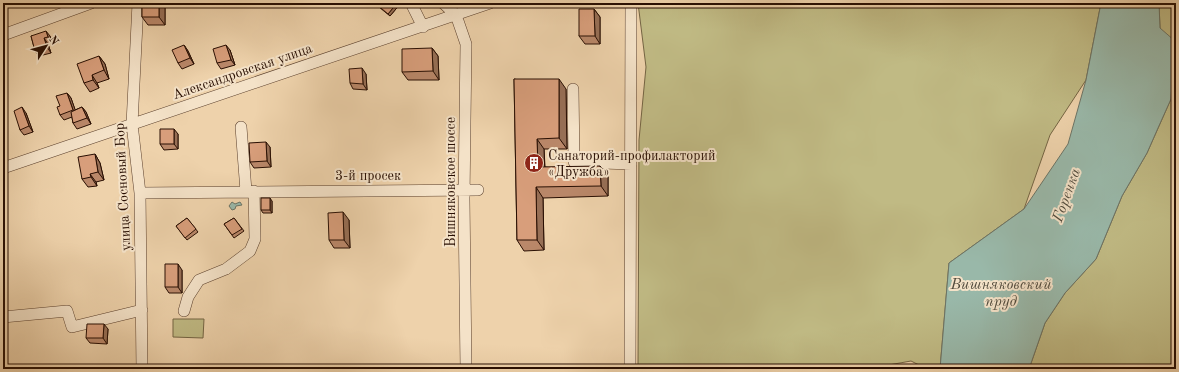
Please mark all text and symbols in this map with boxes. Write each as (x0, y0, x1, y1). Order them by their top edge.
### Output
north arrow (26, 26, 66, 66)
text: N (46, 34, 60, 48)
street label: Александровская улица (171, 41, 314, 102)
street label: Вишняковское шоссе (444, 117, 458, 247)
street label: улица Сосновый Бор (113, 123, 133, 251)
place label: Санаторий-профилакторий «Дружба» (548, 149, 716, 179)
building icon: Санаторий-профилакторий «Дружба» (523, 152, 545, 174)
water label: Горенка (1050, 167, 1084, 225)
street label: 3-й просек (335, 169, 401, 183)
water label: Вишняковский пруд (950, 278, 1052, 310)

